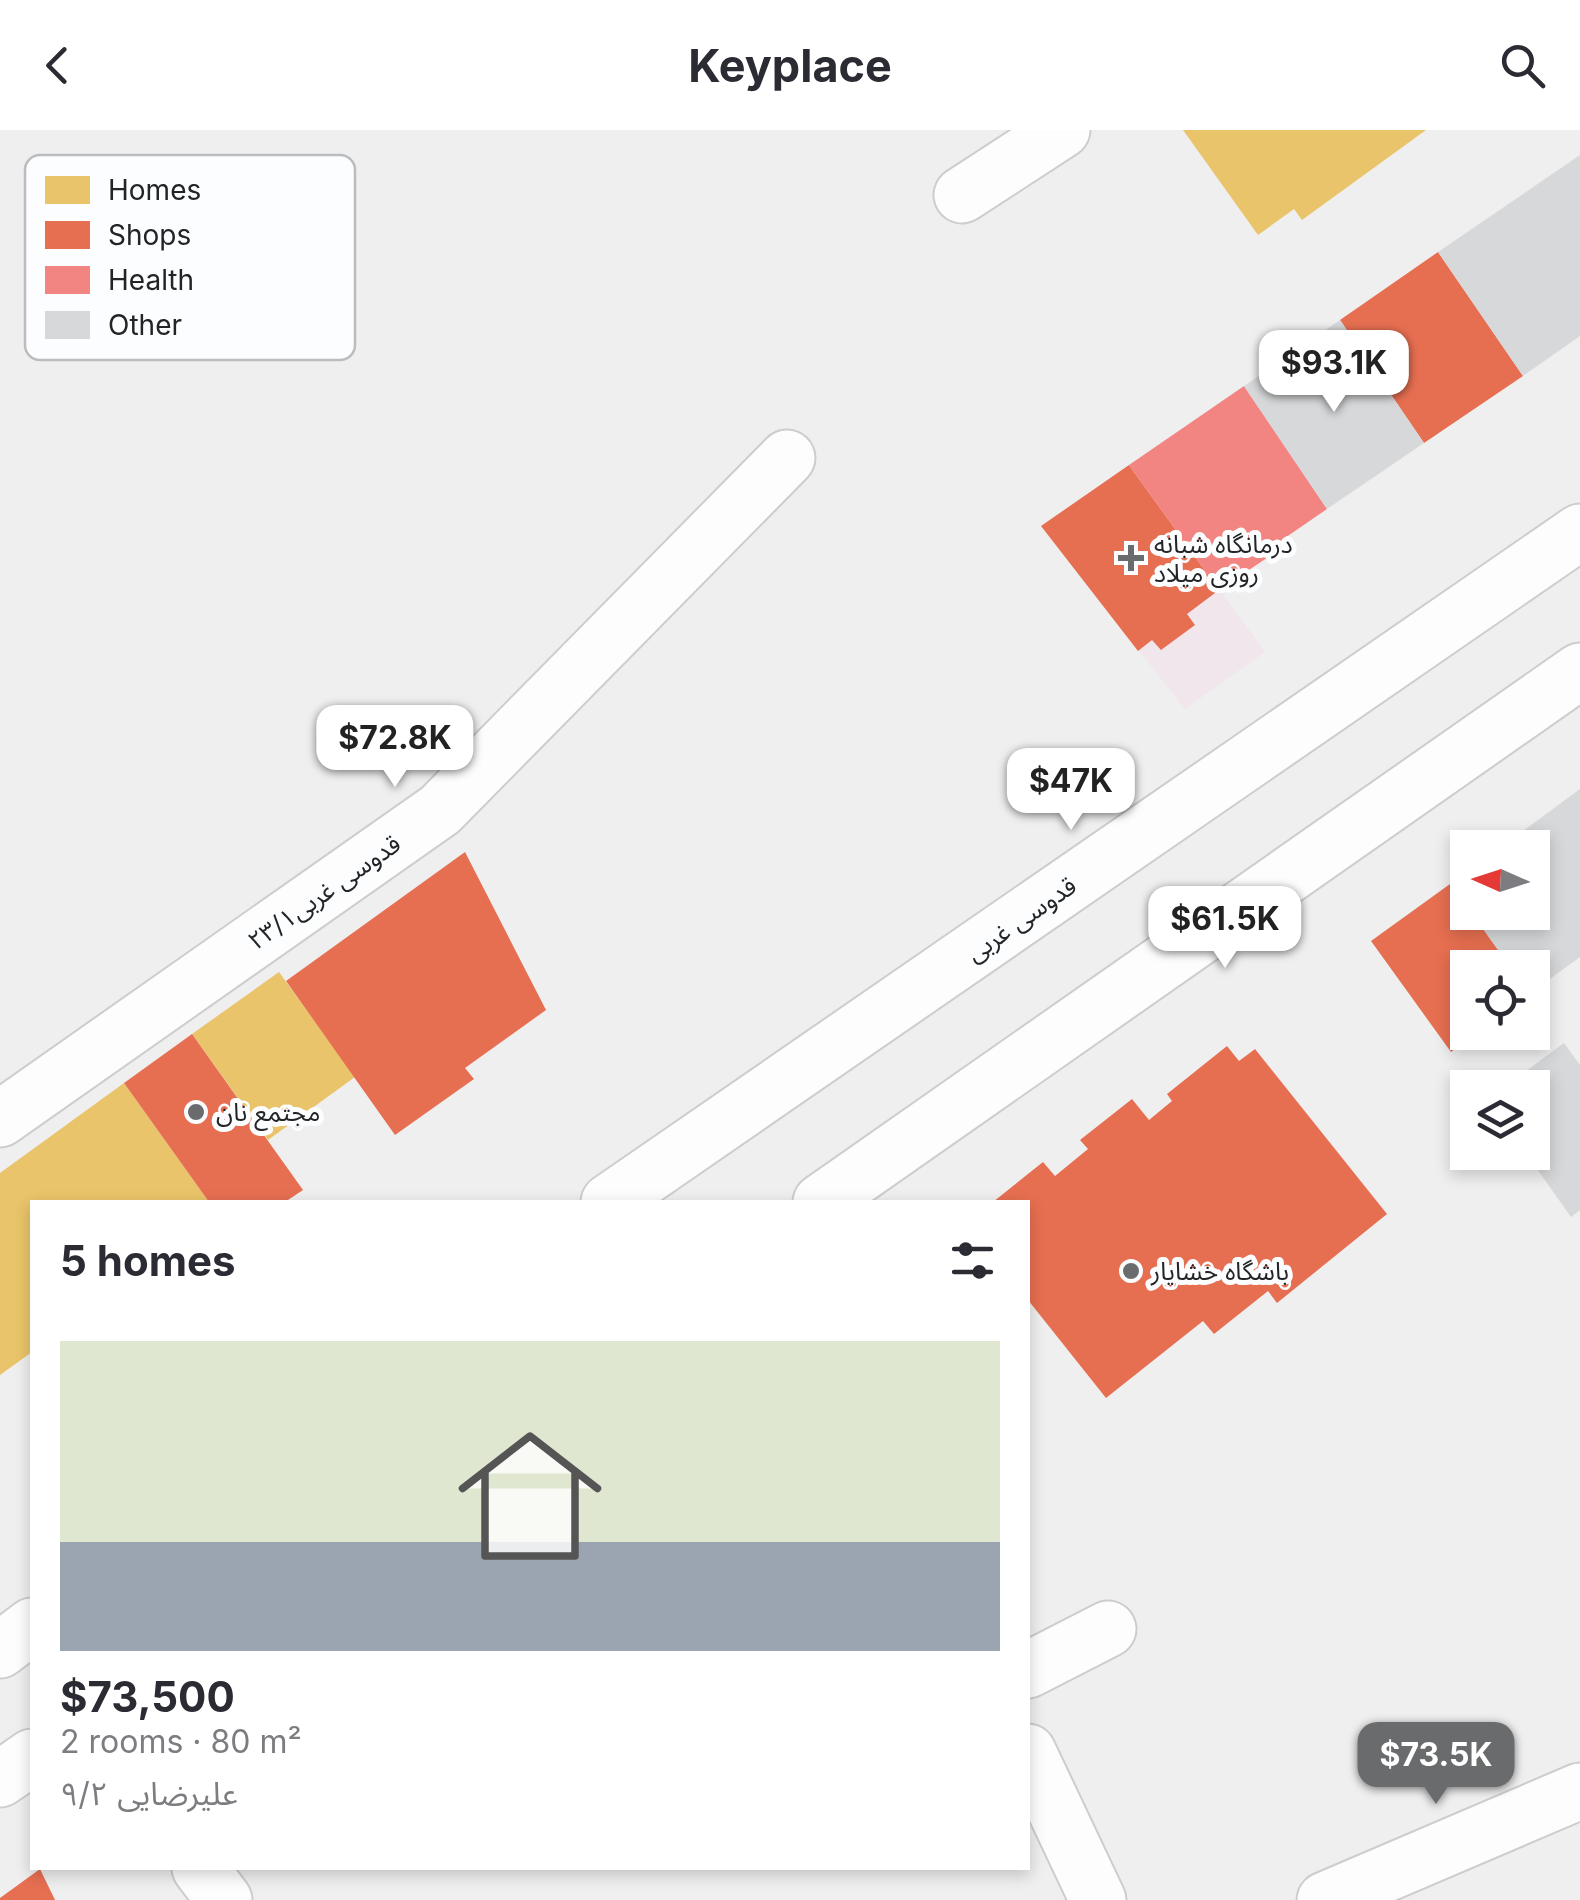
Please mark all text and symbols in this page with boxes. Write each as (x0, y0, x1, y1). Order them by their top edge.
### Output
icon: back (30, 38, 85, 93)
text: Keyplace (688, 38, 892, 93)
icon: search (1495, 38, 1550, 93)
legend (25, 155, 355, 360)
text: Homes (108, 173, 201, 207)
text: Shops (108, 218, 191, 252)
text: Health (108, 263, 194, 297)
text: Other (108, 308, 182, 342)
pin: $93.1K (1253, 330, 1415, 415)
text: $93.1K (1281, 343, 1387, 382)
place label: درمانگاه شبانه روزی میلاد (1154, 529, 1293, 588)
marker: درمانگاه شبانه روزی میلاد (1118, 545, 1144, 571)
pin: $72.8K (314, 705, 476, 790)
text: $72.8K (338, 718, 452, 757)
pin: $47K (1012, 748, 1130, 833)
text: $47K (1029, 761, 1113, 800)
street label: قدوسی غربی۲۳/۱ (242, 828, 406, 956)
north arrow (1450, 830, 1550, 930)
map controls (1450, 830, 1550, 1170)
street label: قدوسی غربی (960, 870, 1082, 968)
pin: $61.5K (1144, 886, 1306, 971)
text: $61.5K (1170, 899, 1280, 938)
button: locate (1450, 950, 1550, 1050)
button: layers (1450, 1070, 1550, 1170)
place label: مجتمع نان (216, 1097, 320, 1131)
marker: مجتمع نان (185, 1101, 207, 1123)
icon: filters (945, 1233, 1000, 1288)
text: 5 homes (60, 1235, 236, 1286)
place label: باشگاه خشایار (1150, 1256, 1289, 1286)
marker: باشگاه خشایار (1120, 1260, 1142, 1282)
icon: home (440, 1406, 620, 1586)
text: $73,500 (60, 1671, 235, 1722)
text: 2 rooms · 80 m² (60, 1722, 302, 1761)
pin: $73.5K (1355, 1722, 1517, 1807)
text: $73.5K (1380, 1735, 1492, 1774)
text: ۹/۲ علیرضایی (60, 1774, 238, 1813)

